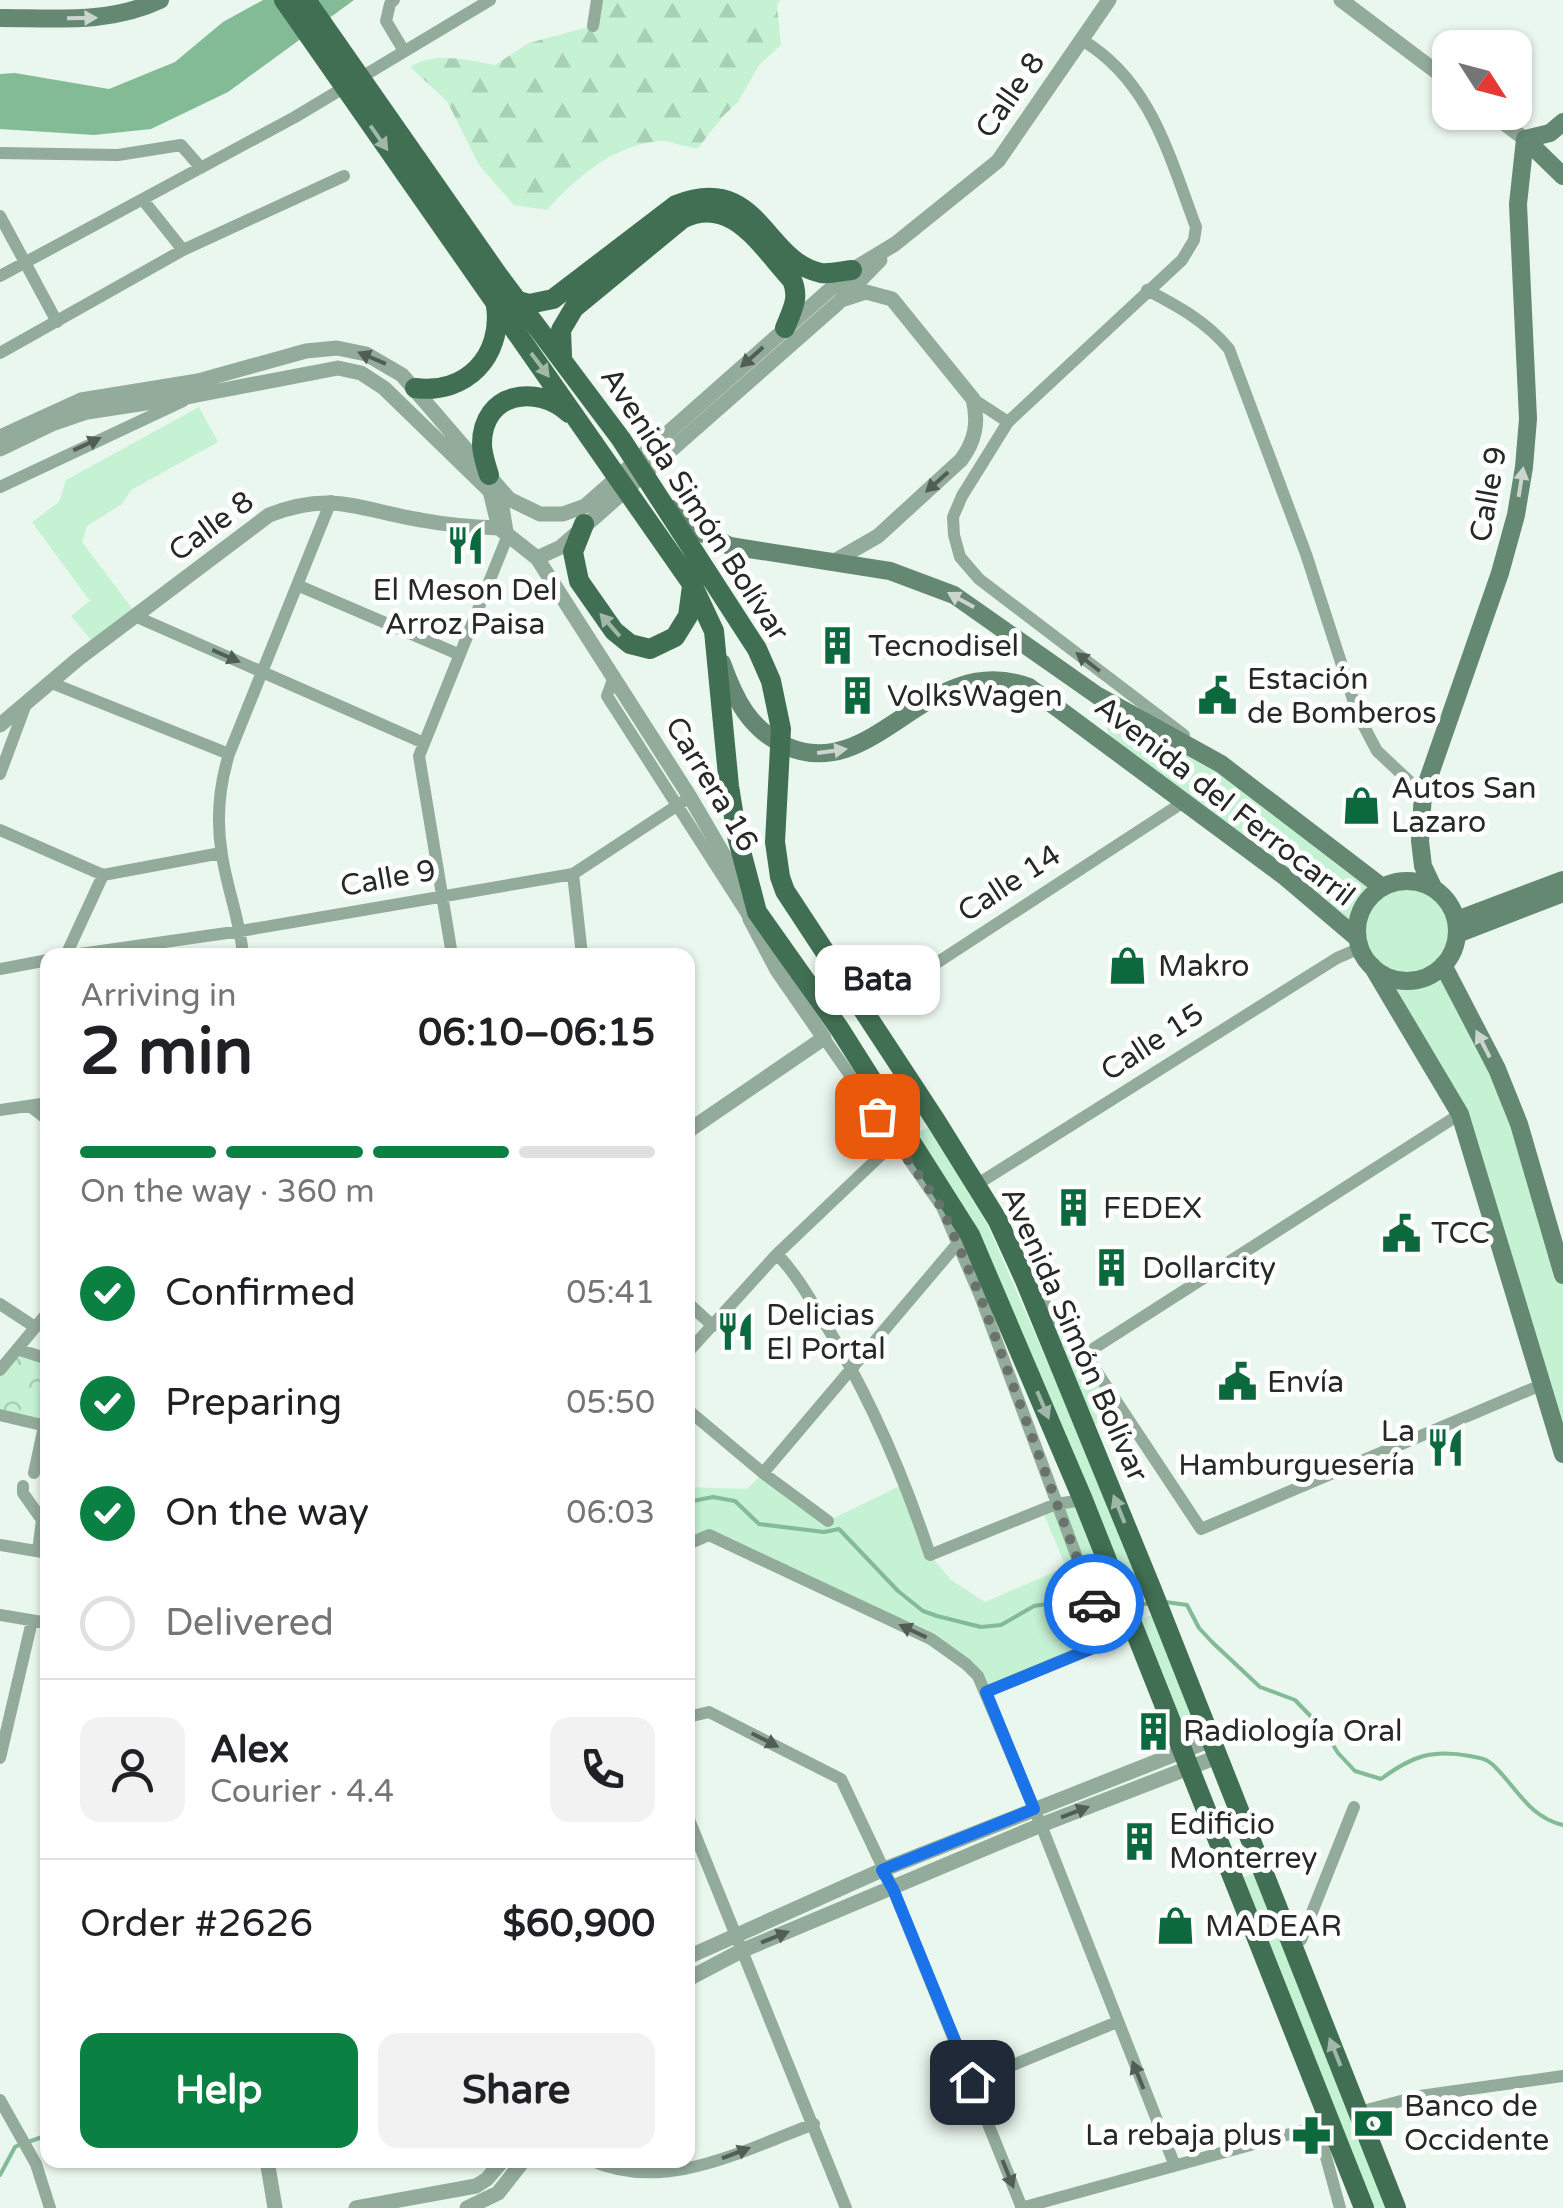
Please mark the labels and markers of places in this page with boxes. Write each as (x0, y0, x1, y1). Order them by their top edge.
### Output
restaurant icon: El Meson Del Arroz Paisa (444, 525, 486, 567)
place label: El Meson Del Arroz Paisa (372, 572, 558, 643)
building icon: Tecnodisel (817, 625, 859, 667)
place label: Tecnodisel (868, 628, 1019, 665)
place label: Estación de Bomberos (1247, 661, 1437, 732)
building icon: VolksWagen (836, 675, 878, 717)
public building icon: Estación de Bomberos (1196, 675, 1238, 717)
place label: VolksWagen (887, 678, 1063, 715)
place label: Autos San Lazaro (1391, 770, 1537, 841)
shop icon: Autos San Lazaro (1340, 784, 1382, 826)
shop icon: Makro (1107, 945, 1149, 987)
callout: Bata (814, 946, 940, 1016)
place label: Makro (1158, 948, 1249, 985)
pin (835, 1074, 920, 1159)
building icon: FEDEX (1052, 1187, 1094, 1229)
place label: FEDEX (1103, 1190, 1202, 1227)
public building icon: TCC (1380, 1212, 1422, 1254)
place label: TCC (1431, 1215, 1490, 1252)
building icon: Dollarcity (1091, 1247, 1133, 1289)
place label: Dollarcity (1142, 1250, 1276, 1287)
place label: Delicias El Portal (766, 1297, 886, 1368)
restaurant icon: Delicias El Portal (715, 1311, 757, 1353)
public building icon: Envía (1216, 1361, 1258, 1403)
place label: Envía (1267, 1364, 1344, 1401)
place label: La Hamburguesería (1178, 1413, 1415, 1484)
restaurant icon: La Hamburguesería (1424, 1427, 1466, 1469)
building icon: Radiología Oral (1132, 1710, 1174, 1752)
place label: Radiología Oral (1183, 1713, 1403, 1750)
place label: Edificio Monterrey (1169, 1806, 1317, 1877)
building icon: Edificio Monterrey (1118, 1820, 1160, 1862)
shop icon: MADEAR (1154, 1905, 1196, 1947)
place label: MADEAR (1205, 1908, 1342, 1945)
pin (930, 2040, 1015, 2125)
place label: Banco de Occidente (1404, 2088, 1549, 2159)
bank icon: Banco de Occidente (1353, 2102, 1395, 2144)
pharmacy icon: La rebaja plus (1291, 2114, 1333, 2156)
place label: La rebaja plus (1085, 2117, 1282, 2154)

